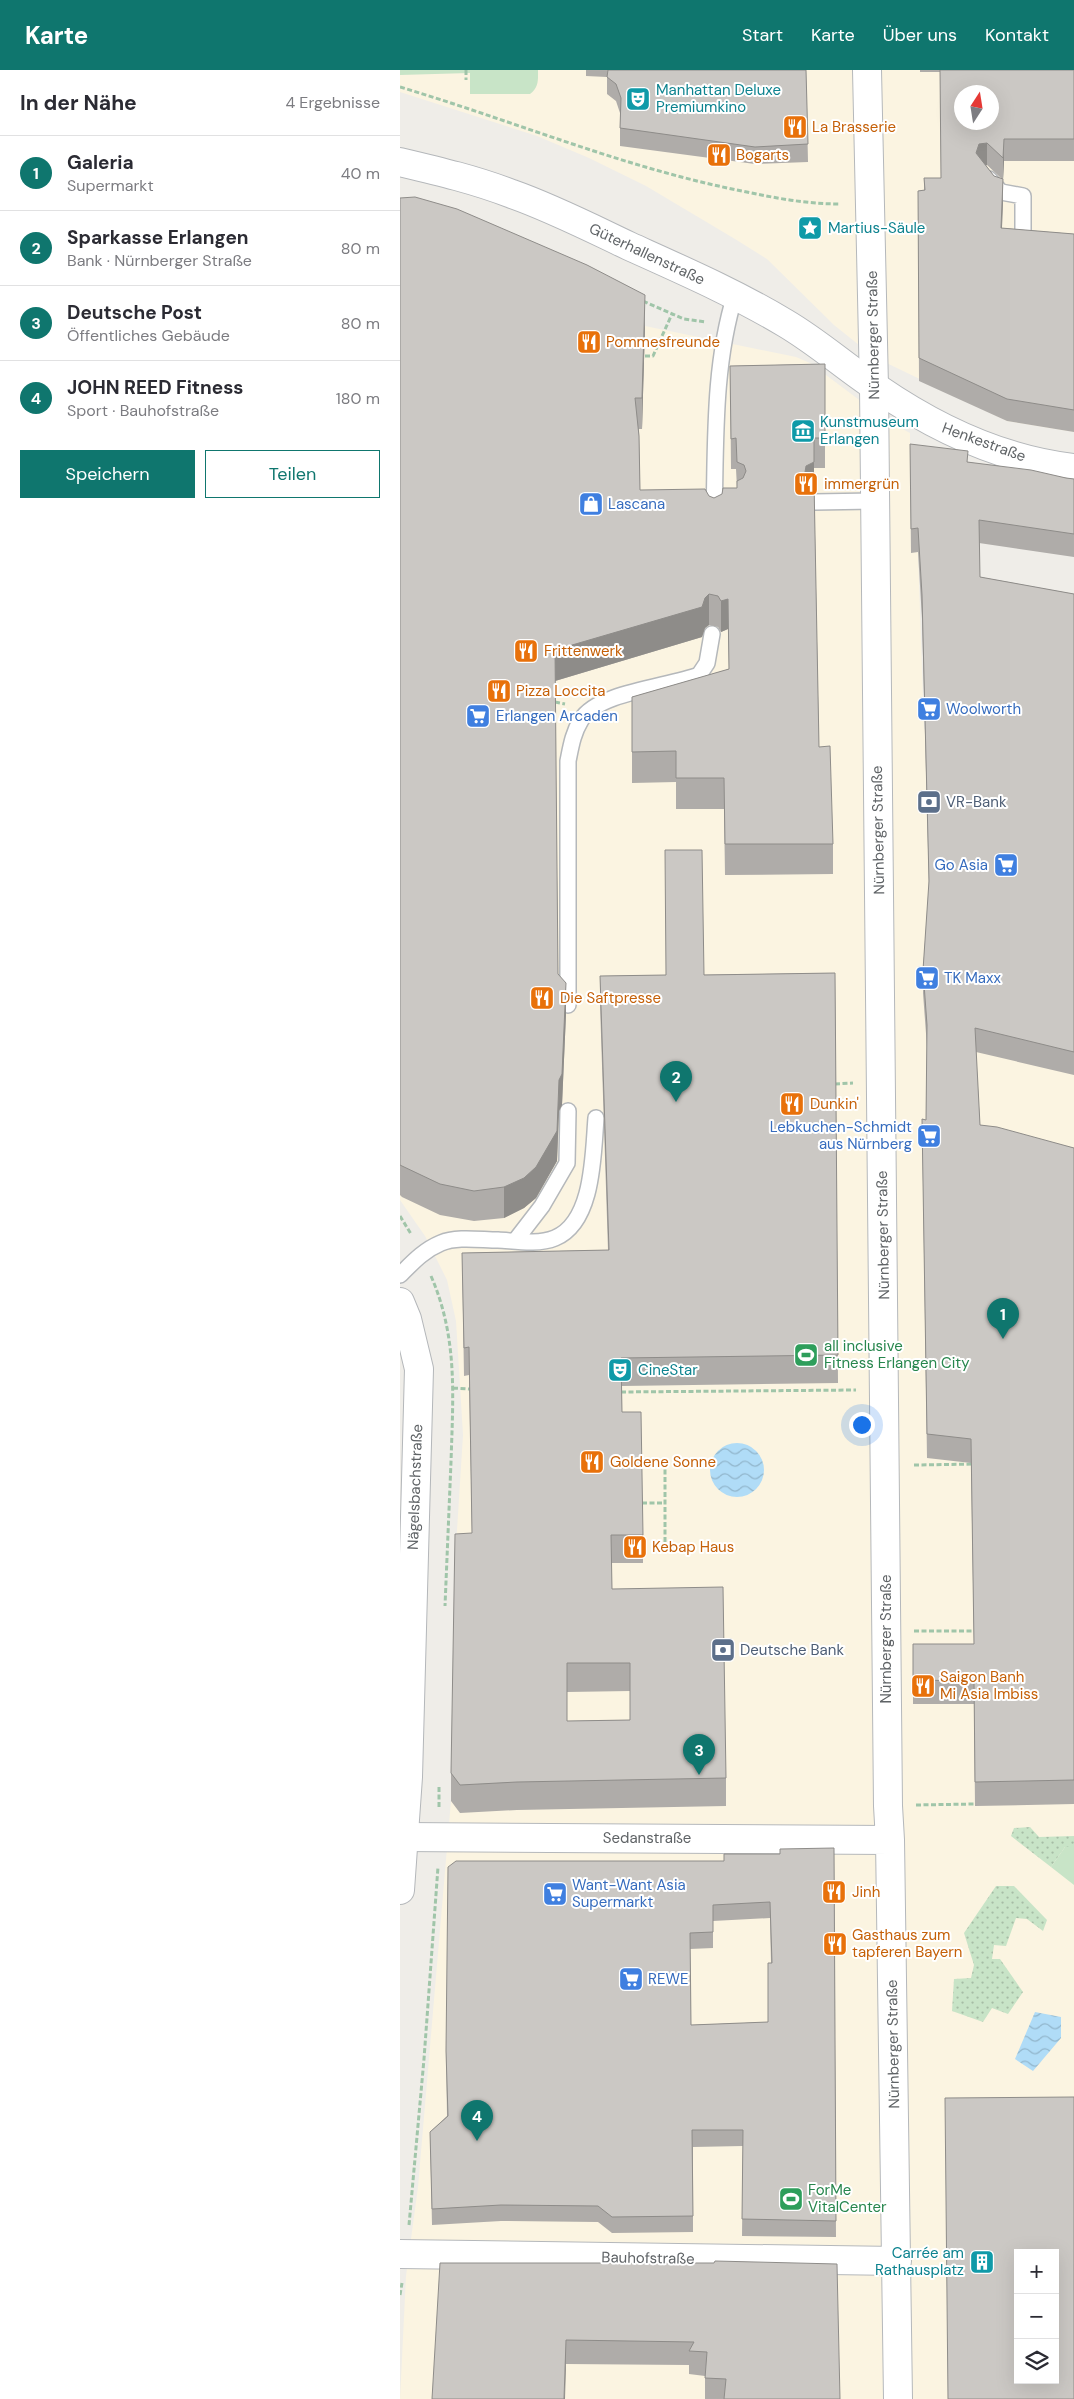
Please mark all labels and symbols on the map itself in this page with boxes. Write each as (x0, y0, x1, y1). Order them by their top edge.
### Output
place label: Manhattan Deluxe Premiumkino (656, 80, 781, 117)
north arrow (954, 85, 999, 130)
theatre icon: Manhattan Deluxe Premiumkino (625, 86, 651, 112)
restaurant icon: La Brasserie (782, 114, 808, 140)
place label: La Brasserie (812, 117, 896, 137)
restaurant icon: Bogarts (706, 142, 732, 168)
place label: Bogarts (736, 145, 789, 165)
place icon: Martius-Säule (797, 215, 823, 241)
street label: Güterhallenstraße (586, 218, 708, 290)
place label: Martius-Säule (828, 218, 925, 238)
street label: Nürnberger Straße (862, 270, 884, 400)
restaurant icon: Pommesfreunde (576, 329, 602, 355)
place label: Pommesfreunde (606, 332, 720, 352)
place label: Kunstmuseum Erlangen (820, 412, 919, 449)
museum icon: Kunstmuseum Erlangen (790, 418, 816, 444)
street label: Henkestraße (939, 418, 1029, 466)
restaurant icon: immergrün (793, 471, 819, 497)
place label: immergrün (824, 474, 899, 494)
shop icon: Lascana (578, 491, 604, 517)
place label: Lascana (608, 494, 665, 514)
restaurant icon: Frittenwerk (513, 638, 539, 664)
place label: Frittenwerk (544, 641, 623, 661)
restaurant icon: Pizza Loccita (486, 678, 512, 704)
place label: Pizza Loccita (516, 681, 605, 701)
supermarket icon: Woolworth (916, 696, 942, 722)
place label: Woolworth (946, 699, 1021, 719)
supermarket icon: Erlangen Arcaden (465, 703, 491, 729)
place label: Erlangen Arcaden (496, 706, 618, 726)
street label: Nürnberger Straße (867, 765, 889, 895)
bank icon: VR-Bank (916, 789, 942, 815)
place label: VR-Bank (946, 792, 1007, 812)
supermarket icon: Go Asia (993, 852, 1019, 878)
place label: Go Asia (934, 855, 988, 875)
supermarket icon: TK Maxx (914, 965, 940, 991)
place label: TK Maxx (944, 968, 1001, 988)
restaurant icon: Die Saftpresse (529, 985, 555, 1011)
place label: Die Saftpresse (560, 988, 661, 1008)
pin: 2 (660, 1061, 692, 1102)
restaurant icon: Dunkin' (779, 1091, 805, 1117)
place label: Dunkin' (810, 1094, 859, 1114)
place label: Lebkuchen-Schmidt aus Nürnberg (770, 1117, 912, 1154)
supermarket icon: Lebkuchen-Schmidt aus Nürnberg (916, 1123, 942, 1149)
street label: Nürnberger Straße (872, 1170, 894, 1300)
pin: 1 (987, 1298, 1019, 1339)
place label: all inclusive Fitness Erlangen City (824, 1336, 970, 1373)
sports icon: all inclusive Fitness Erlangen City (793, 1342, 819, 1368)
theatre icon: CineStar (607, 1357, 633, 1383)
place label: CineStar (638, 1360, 698, 1380)
your location (849, 1412, 875, 1438)
street label: Nägelsbachstraße (403, 1424, 427, 1550)
restaurant icon: Goldene Sonne (579, 1449, 605, 1475)
place label: Goldene Sonne (610, 1452, 716, 1472)
restaurant icon: Kebap Haus (622, 1534, 648, 1560)
place label: Kebap Haus (652, 1537, 734, 1557)
street label: Nürnberger Straße (876, 1574, 896, 1704)
bank icon: Deutsche Bank (710, 1637, 736, 1663)
place label: Deutsche Bank (740, 1640, 844, 1660)
place label: Saigon Banh Mi Asia Imbiss (940, 1667, 1038, 1704)
restaurant icon: Saigon Banh Mi Asia Imbiss (910, 1673, 936, 1699)
pin: 3 (683, 1734, 715, 1775)
street label: Sedanstraße (603, 1828, 691, 1848)
place label: Want-Want Asia Supermarkt (572, 1875, 686, 1912)
restaurant icon: Jinh (821, 1879, 847, 1905)
supermarket icon: Want-Want Asia Supermarkt (542, 1881, 568, 1907)
place label: Jinh (852, 1882, 880, 1902)
place label: Gasthaus zum tapferen Bayern (852, 1925, 962, 1962)
restaurant icon: Gasthaus zum tapferen Bayern (822, 1931, 848, 1957)
supermarket icon: REWE (618, 1966, 644, 1992)
place label: REWE (648, 1969, 688, 1989)
street label: Nürnberger Straße (882, 1979, 904, 2109)
pin: 4 (461, 2100, 493, 2141)
place label: ForMe VitalCenter (808, 2180, 887, 2217)
sports icon: ForMe VitalCenter (778, 2186, 804, 2212)
place label: Carrée am Rathausplatz (875, 2243, 964, 2280)
street label: Bauhofstraße (601, 2247, 695, 2269)
building icon: Carrée am Rathausplatz (969, 2249, 995, 2275)

